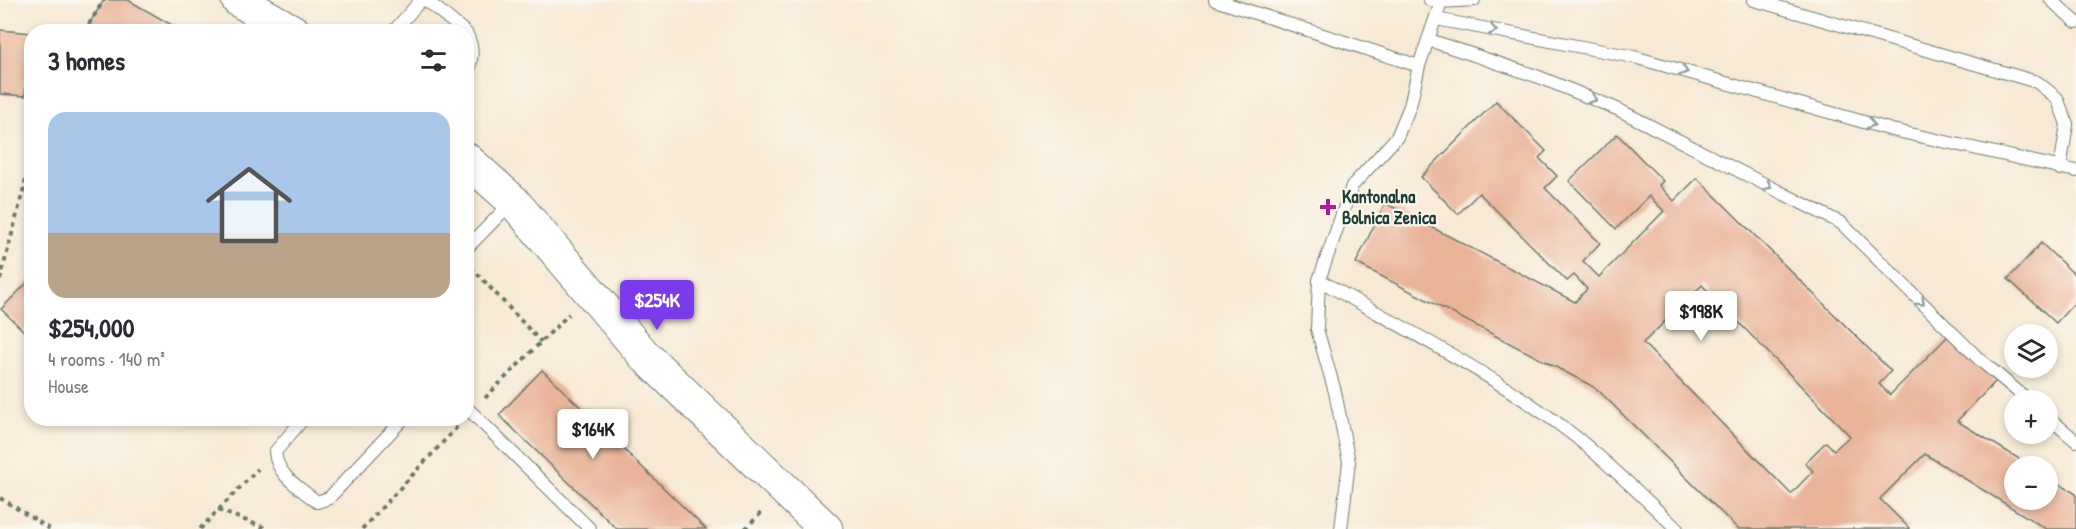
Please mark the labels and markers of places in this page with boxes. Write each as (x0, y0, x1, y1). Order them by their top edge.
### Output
place label: Kantonalna Bolnica Zenica (1342, 184, 1437, 230)
marker: Kantonalna Bolnica Zenica (1319, 198, 1337, 216)
pin: $254K (615, 280, 699, 331)
pin: $198K (1659, 291, 1743, 342)
pin: $164K (551, 409, 635, 460)

